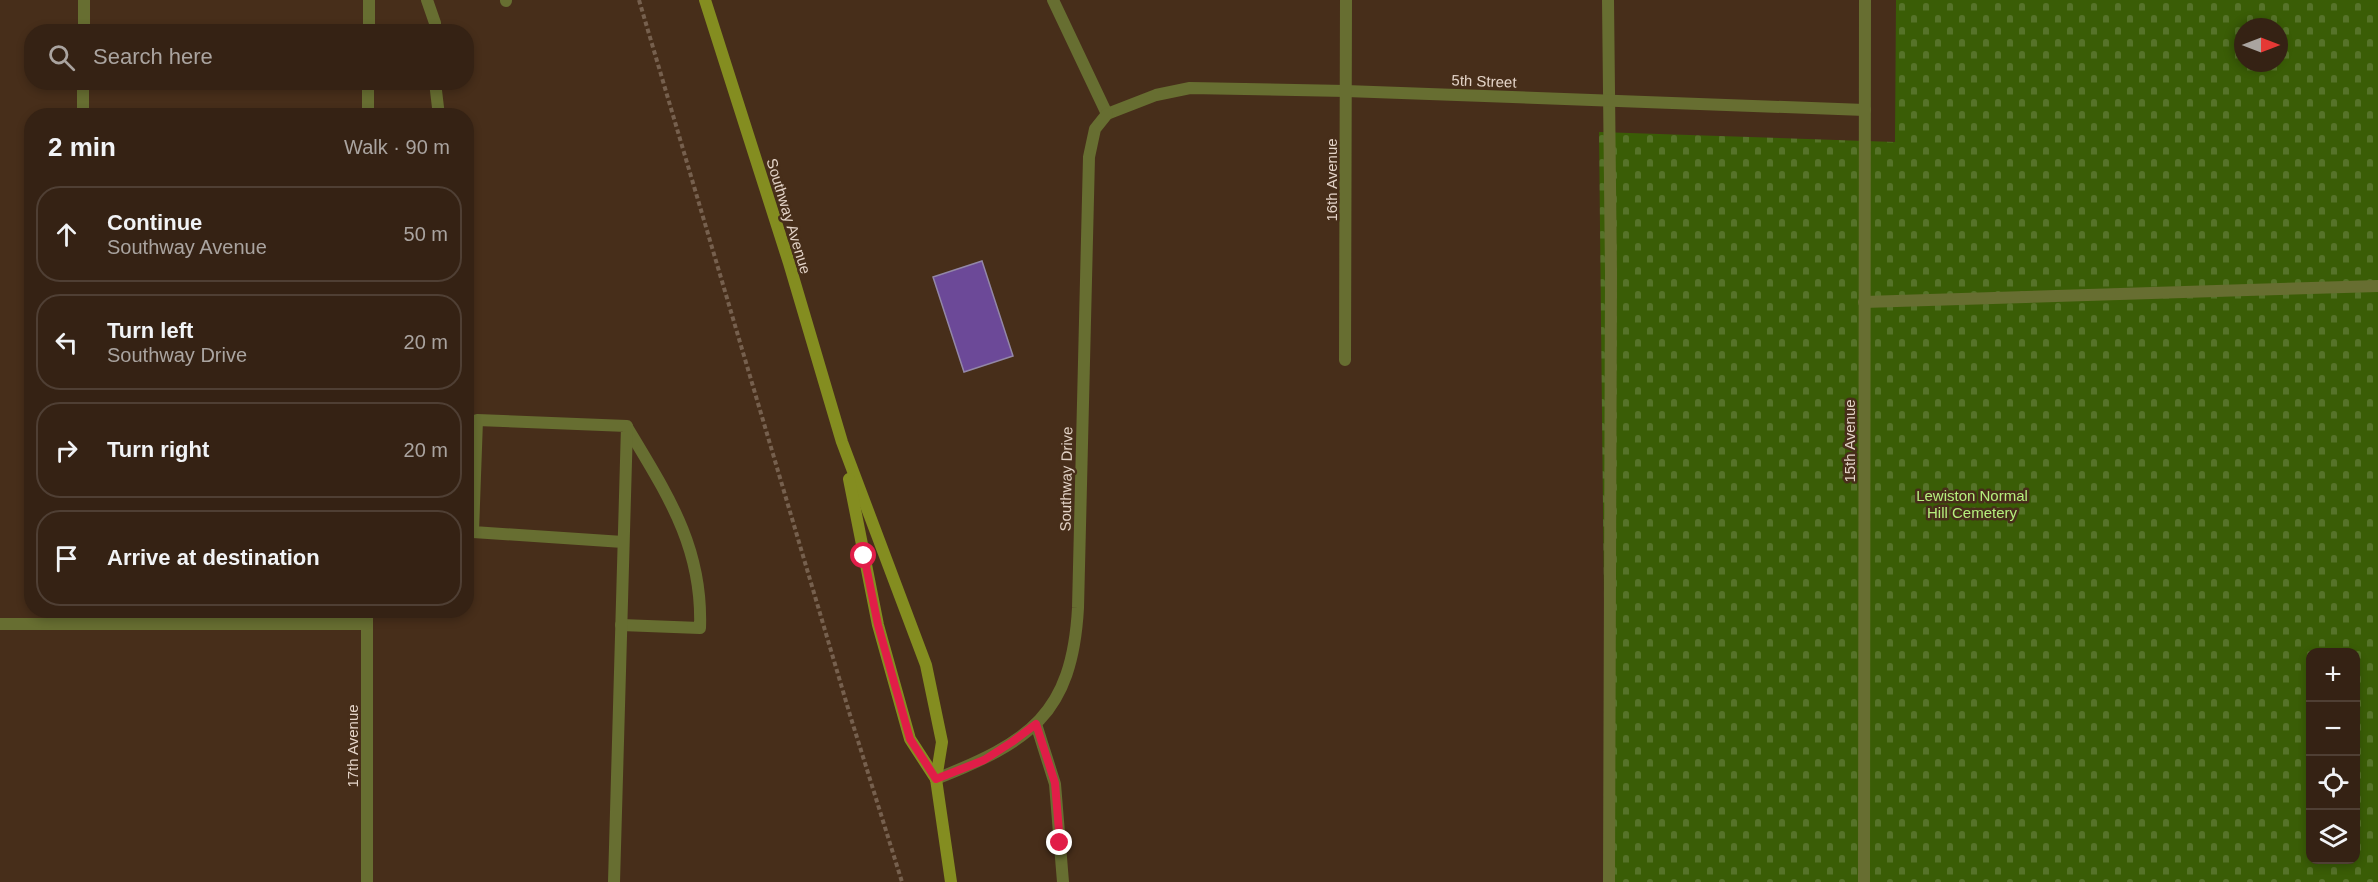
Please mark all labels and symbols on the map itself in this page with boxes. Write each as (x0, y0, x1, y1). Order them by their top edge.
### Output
north arrow (2234, 18, 2288, 72)
street label: 5th Street (1451, 71, 1518, 91)
street label: 16th Avenue (1323, 138, 1340, 222)
street label: Southway Avenue (763, 156, 815, 276)
street label: 15th Avenue (1841, 399, 1858, 483)
street label: Southway Drive (1057, 426, 1075, 532)
park label: Lewiston Normal Hill Cemetery (1916, 487, 2028, 521)
route start (850, 542, 876, 568)
street label: 17th Avenue (344, 704, 361, 788)
route end (1046, 829, 1072, 855)

